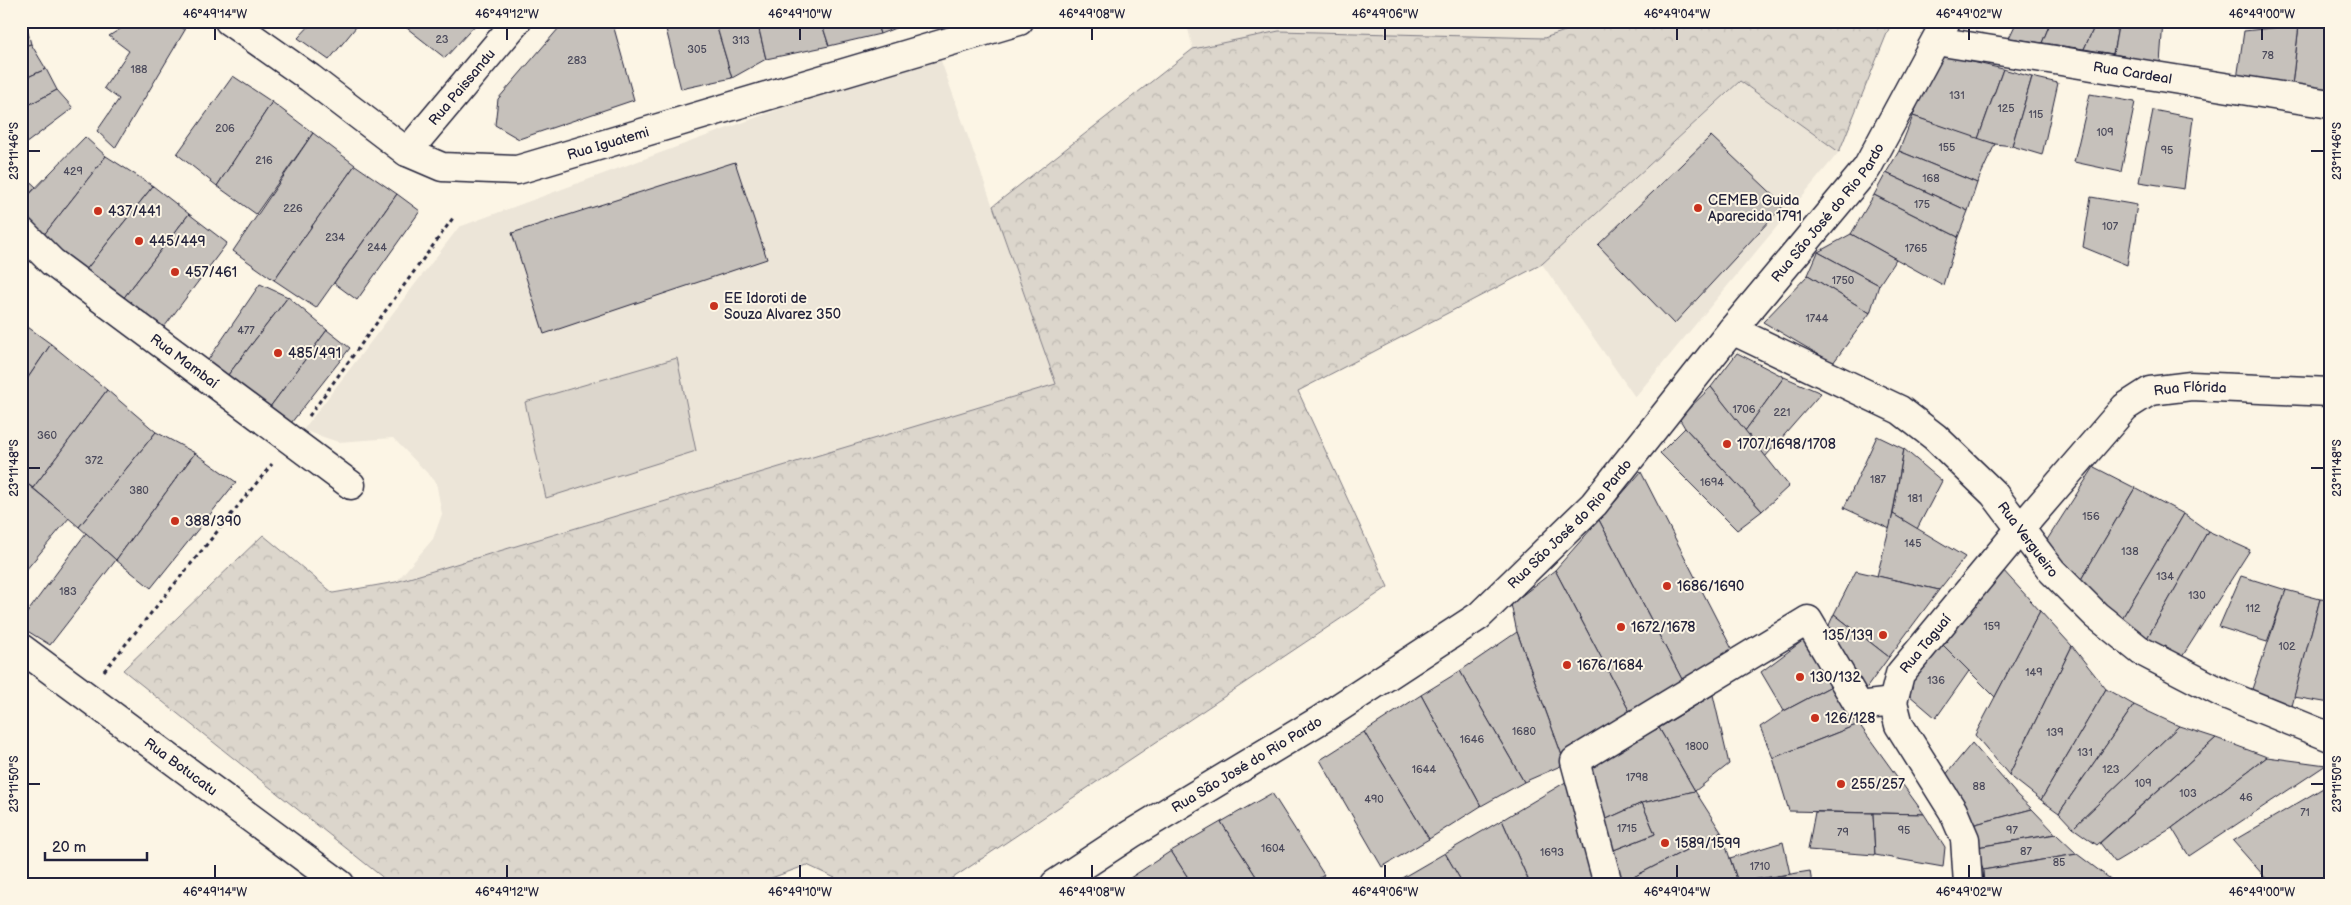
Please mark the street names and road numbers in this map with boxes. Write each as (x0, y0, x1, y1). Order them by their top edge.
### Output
street label: Rua Paissandu (425, 45, 499, 129)
street label: Rua Cardeal (2092, 58, 2173, 87)
street label: Rua Iguatemi (565, 123, 651, 163)
street label: Rua São José do Rio Pardo (1767, 140, 1887, 285)
street label: Rua Mambaí (147, 330, 222, 392)
street label: Rua Flórida (2153, 377, 2227, 399)
street label: Rua São José do Rio Pardo (1504, 456, 1635, 592)
street label: Rua Vergueiro (1994, 498, 2062, 581)
street label: Rua Taguaí (1896, 610, 1955, 677)
street label: Rua São José do Rio Pardo (1168, 712, 1325, 816)
street label: Rua Botucatu (141, 734, 221, 799)

